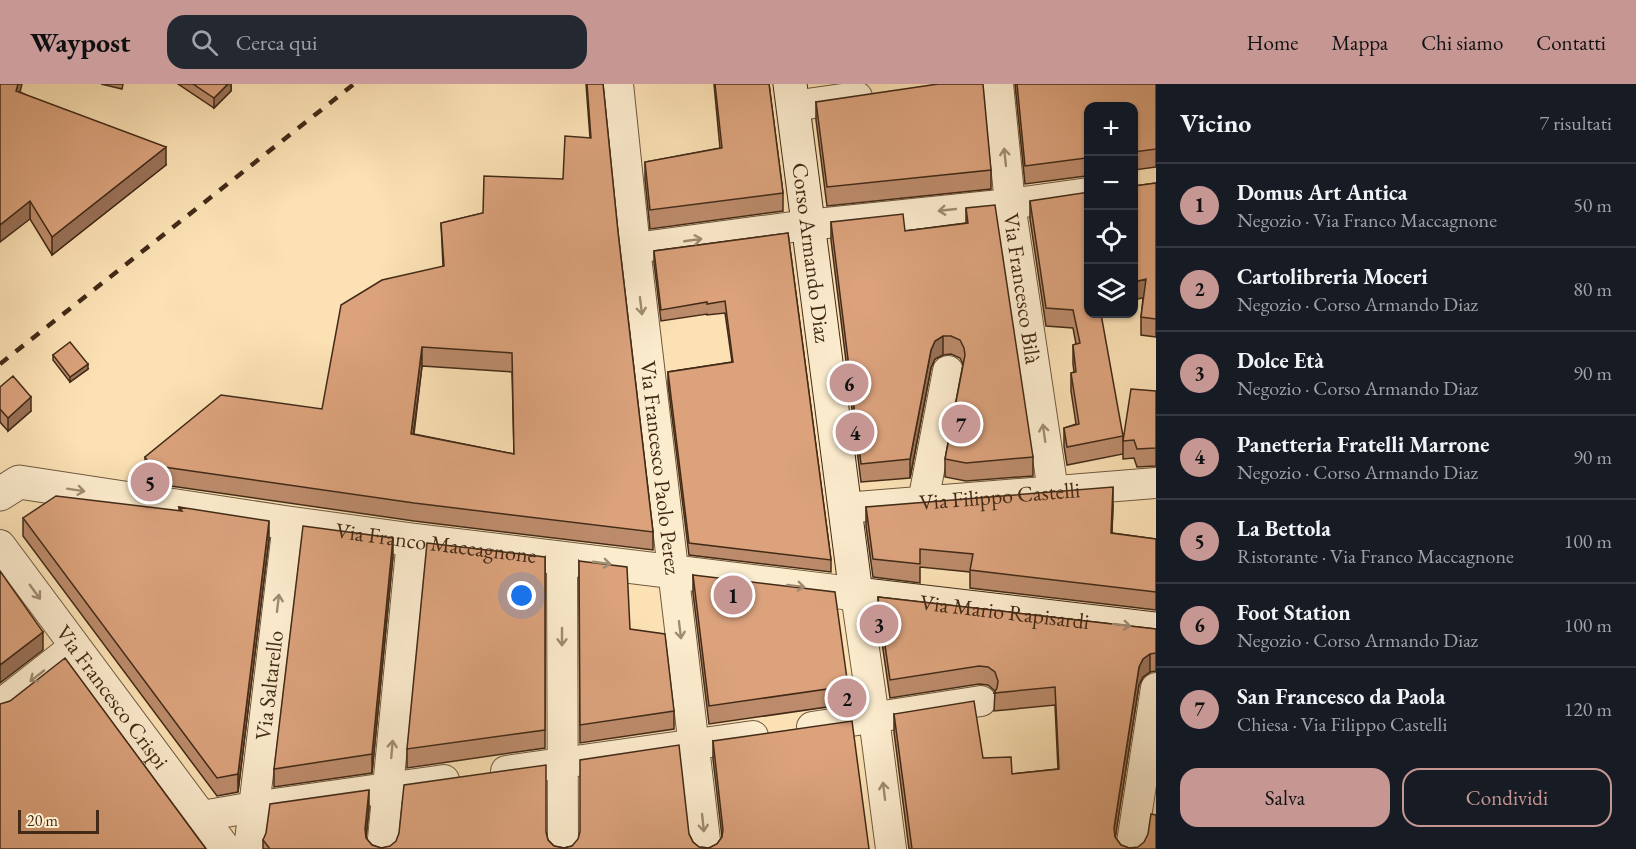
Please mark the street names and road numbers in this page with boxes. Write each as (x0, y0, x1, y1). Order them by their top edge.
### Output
street label: Corso Armando Diaz (786, 161, 838, 345)
street label: Via Francesco Bilà (997, 211, 1048, 366)
street label: Via Francesco Paolo Perez (634, 359, 688, 577)
street label: Via Filippo Castelli (918, 475, 1081, 516)
street label: Via Franco Maccagnone (334, 515, 539, 570)
street label: Via Mario Rapisardi (919, 587, 1091, 636)
street label: Via Francesco Crispi (50, 619, 176, 774)
street label: Via Saltarello (248, 629, 290, 742)

